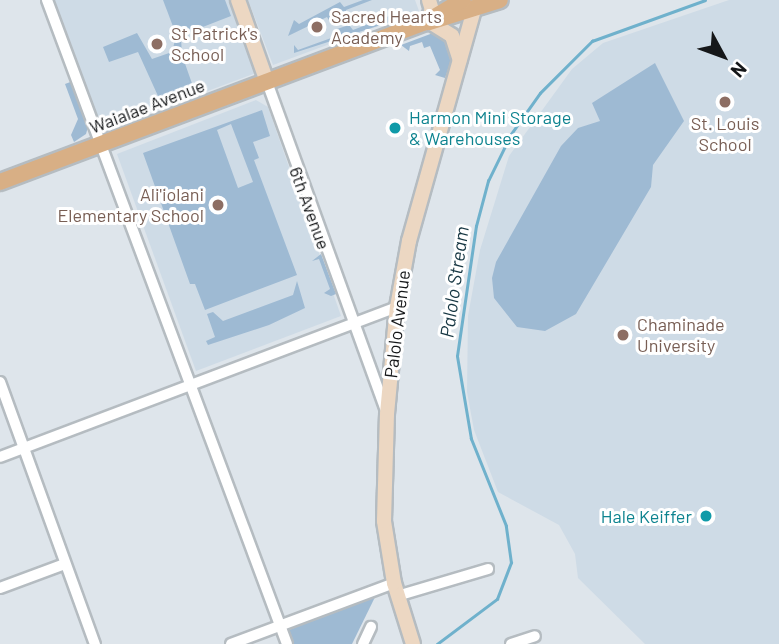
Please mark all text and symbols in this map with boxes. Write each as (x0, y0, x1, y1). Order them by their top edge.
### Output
place label: Sacred Hearts Academy (331, 6, 442, 48)
marker: Sacred Hearts Academy (309, 19, 325, 35)
north arrow (688, 21, 758, 91)
place label: St Patrick's School (171, 23, 258, 66)
marker: St Patrick's School (149, 36, 165, 52)
text: N (726, 58, 752, 82)
street label: Waialae Avenue (86, 74, 208, 138)
marker: St. Louis School (717, 94, 733, 110)
place label: Harmon Mini Storage & Warehouses (409, 107, 571, 150)
place label: St. Louis School (691, 113, 759, 156)
marker: Harmon Mini Storage & Warehouses (387, 120, 403, 136)
street label: 6th Avenue (285, 164, 335, 252)
place label: Ali'iolani Elementary School (57, 184, 204, 227)
marker: Ali'iolani Elementary School (210, 197, 226, 213)
water label: Palolo Stream (435, 225, 473, 339)
street label: Palolo Avenue (380, 269, 414, 379)
place label: Chaminade University (637, 314, 725, 356)
marker: Chaminade University (615, 327, 631, 343)
place label: Hale Keiffer (601, 505, 692, 527)
marker: Hale Keiffer (698, 508, 714, 524)

